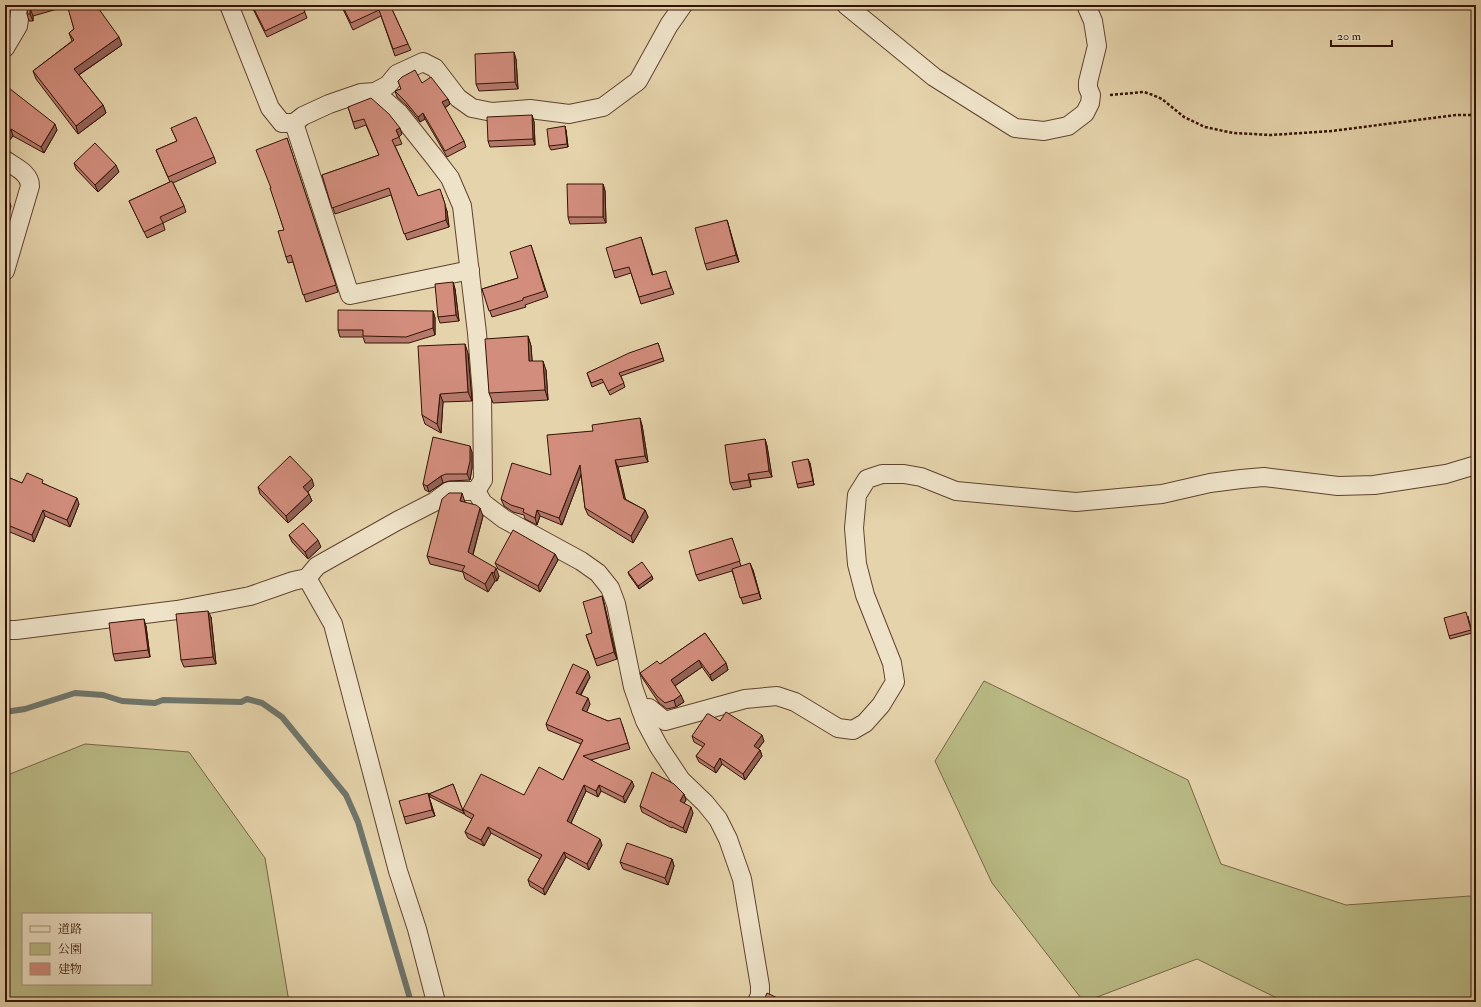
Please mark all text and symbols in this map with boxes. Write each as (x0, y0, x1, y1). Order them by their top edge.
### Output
scale bar (1331, 22, 1392, 48)
text: 20 m (1337, 29, 1362, 44)
legend (22, 913, 152, 985)
text: 道路 (58, 922, 82, 937)
text: 公園 (58, 942, 82, 957)
text: 建物 (58, 962, 82, 977)

